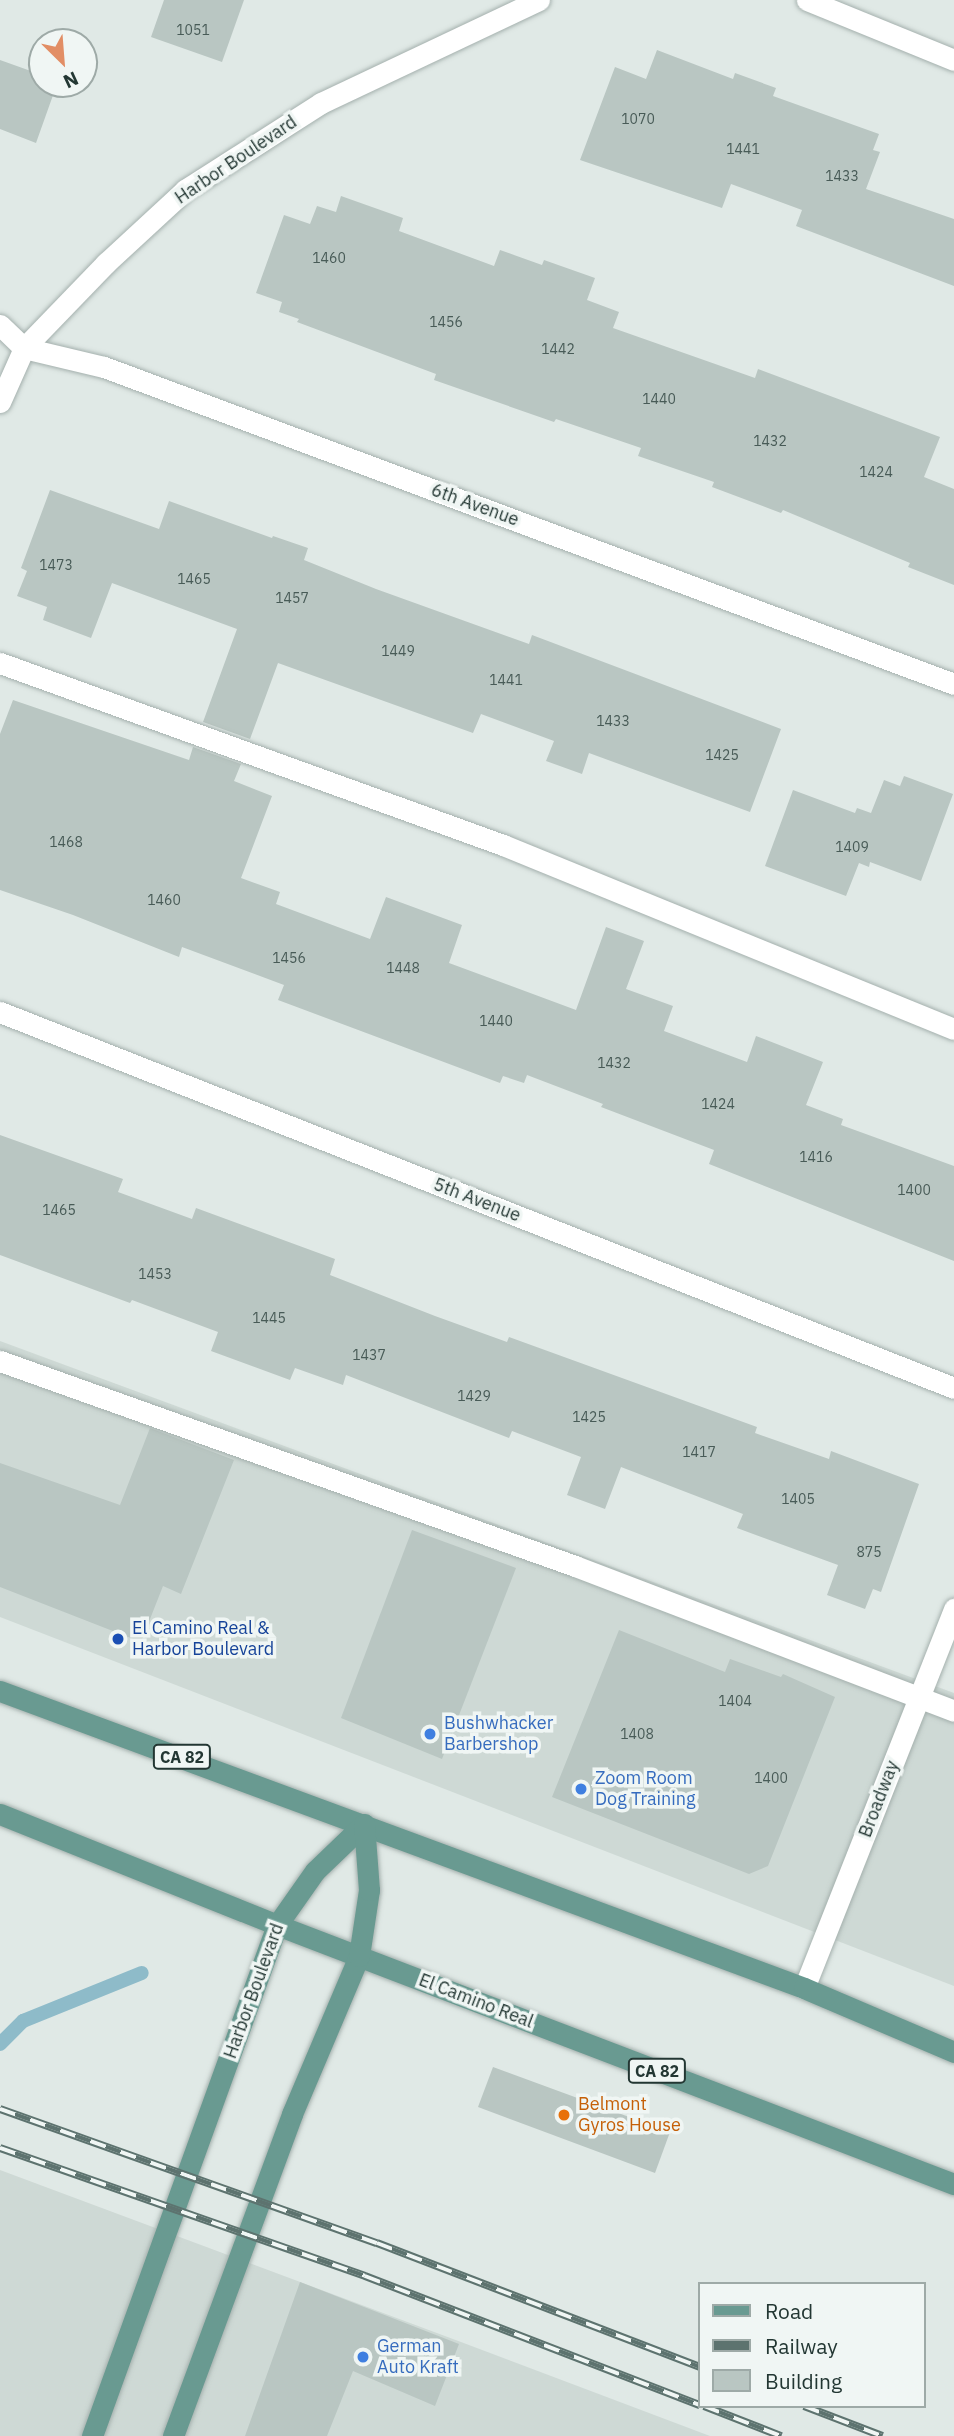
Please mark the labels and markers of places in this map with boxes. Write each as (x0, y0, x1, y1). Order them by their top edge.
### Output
place label: El Camino Real & Harbor Boulevard (132, 1618, 274, 1660)
marker: El Camino Real & Harbor Boulevard (110, 1631, 126, 1647)
place label: Bushwhacker Barbershop (444, 1713, 553, 1756)
marker: Bushwhacker Barbershop (422, 1726, 438, 1742)
place label: Zoom Room Dog Training (595, 1768, 695, 1810)
marker: Zoom Room Dog Training (573, 1781, 589, 1797)
place label: Belmont Gyros House (578, 2094, 681, 2136)
marker: Belmont Gyros House (556, 2107, 572, 2123)
place label: German Auto Kraft (377, 2336, 459, 2378)
marker: German Auto Kraft (355, 2349, 371, 2365)

